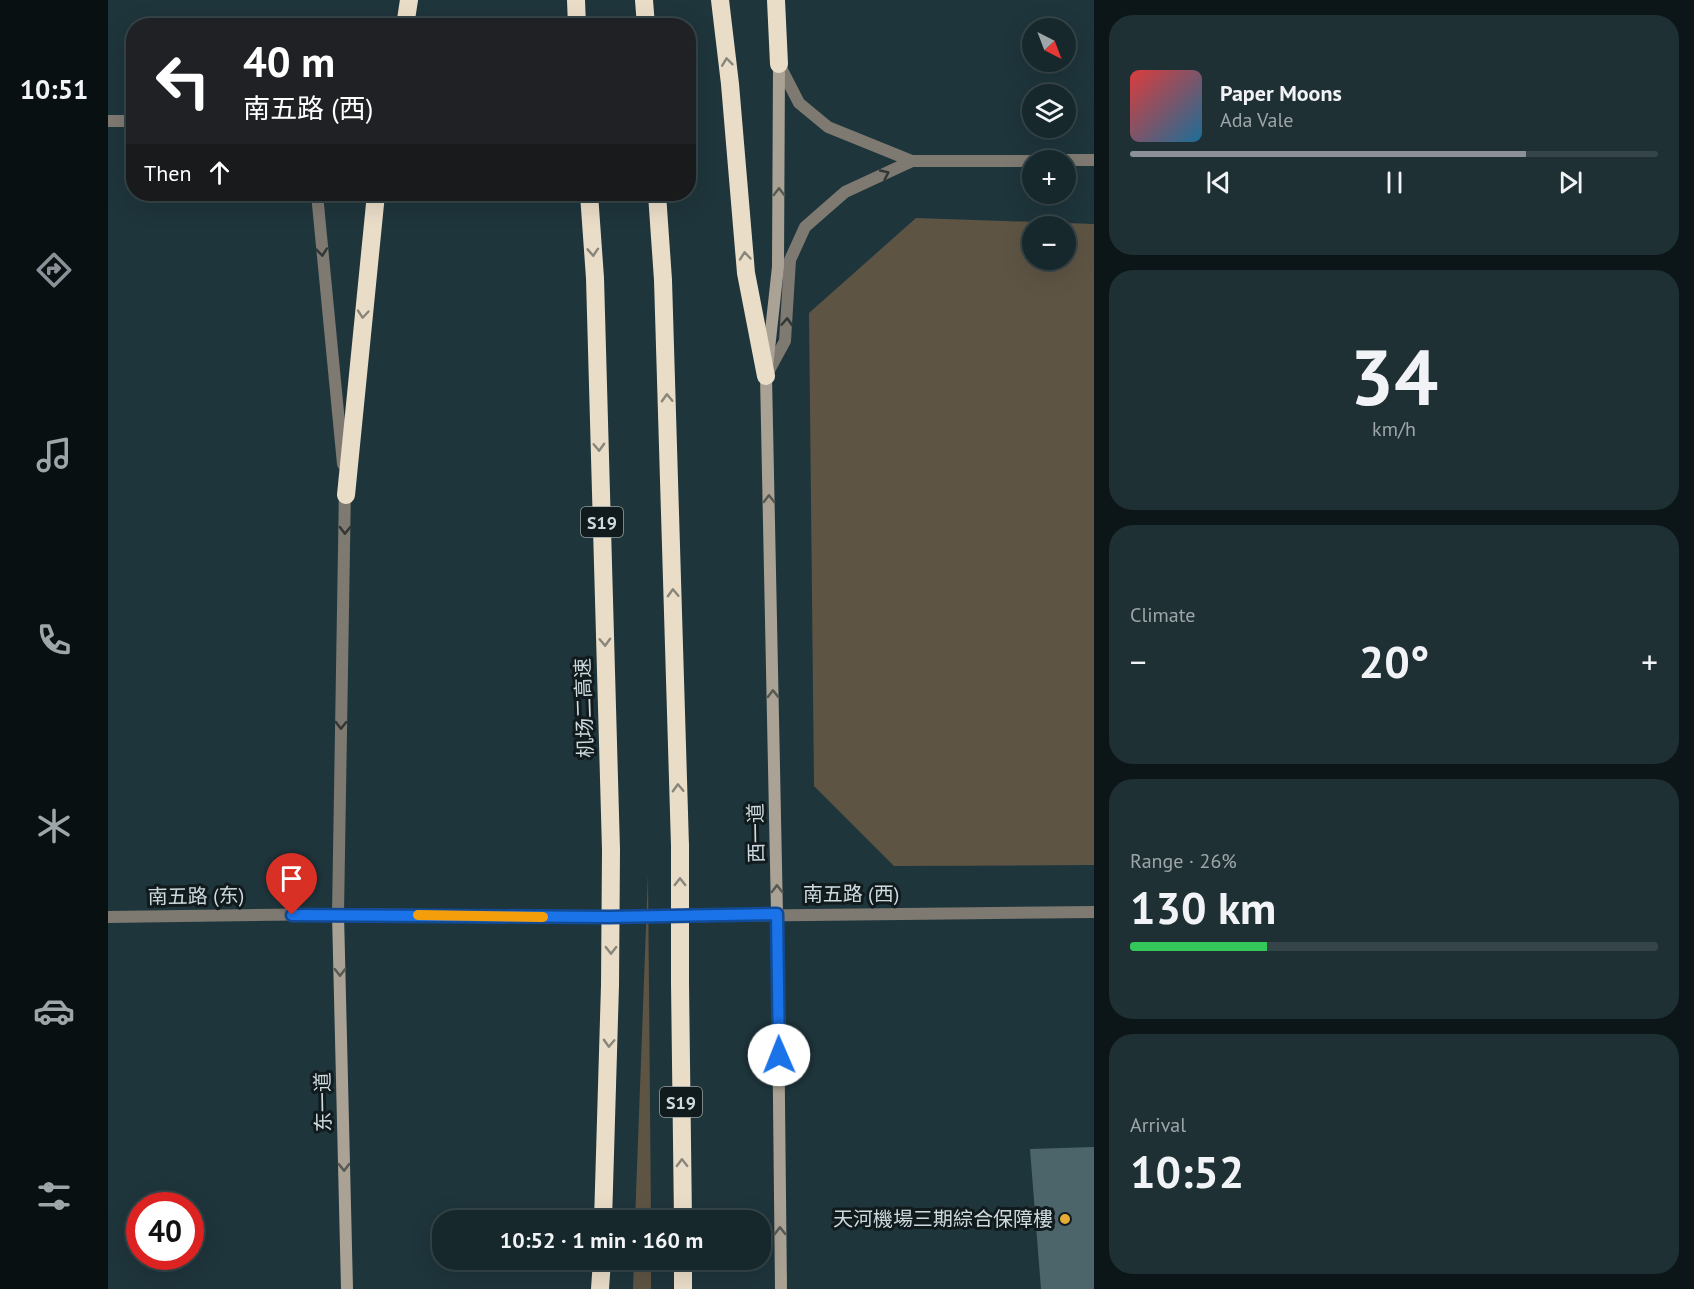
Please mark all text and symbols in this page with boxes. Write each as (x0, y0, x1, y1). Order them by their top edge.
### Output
north arrow (1022, 18, 1076, 72)
map controls (1022, 18, 1076, 270)
text: 40 m (243, 34, 335, 89)
icon: left (144, 42, 222, 120)
one-way arrow (722, 57, 734, 67)
text: 10:51 (20, 72, 88, 106)
text: Paper Moons (1220, 79, 1342, 107)
button: layers (1022, 84, 1076, 138)
text: 南五路 (西) (243, 91, 373, 125)
text: Ada Vale (1220, 107, 1293, 133)
button: + (1022, 150, 1076, 204)
icon: ahead (203, 156, 236, 189)
text: Then (144, 159, 191, 187)
icon: previous (1202, 166, 1235, 199)
icon: pause (1378, 166, 1411, 199)
icon: next (1554, 166, 1587, 199)
one-way arrow (878, 169, 889, 181)
one-way arrow (773, 187, 785, 196)
button: − (1022, 216, 1076, 270)
one-way arrow (315, 247, 328, 256)
one-way arrow (586, 247, 599, 256)
icon: directions (33, 249, 75, 291)
one-way arrow (739, 252, 752, 261)
one-way arrow (357, 310, 370, 319)
one-way arrow (780, 318, 793, 327)
text: 34 (1350, 326, 1438, 427)
one-way arrow (661, 393, 673, 402)
text: km/h (1372, 416, 1416, 442)
icon: music (33, 434, 75, 476)
one-way arrow (593, 442, 606, 451)
one-way arrow (763, 494, 775, 503)
road number: S19 (581, 507, 623, 537)
one-way arrow (339, 525, 352, 534)
one-way arrow (666, 588, 679, 597)
text: Climate (1130, 602, 1196, 628)
icon: phone (33, 619, 75, 661)
text: 20° (1359, 632, 1429, 690)
one-way arrow (599, 637, 611, 646)
text: − (1130, 640, 1147, 683)
text: + (1641, 640, 1658, 683)
street label: 机场二高速 (569, 658, 599, 758)
one-way arrow (767, 689, 779, 698)
one-way arrow (335, 720, 348, 729)
one-way arrow (672, 783, 685, 792)
street label: 西一道 (742, 803, 770, 863)
icon: climate (33, 805, 75, 847)
text: Range · 26% (1130, 848, 1237, 874)
pin (266, 853, 317, 915)
icon: arrive (275, 862, 308, 895)
one-way arrow (674, 878, 686, 887)
text: 130 km (1130, 878, 1276, 936)
street label: 南五路 (西) (803, 881, 899, 907)
street label: 南五路 (东) (148, 882, 244, 910)
one-way arrow (771, 884, 783, 893)
one-way arrow (604, 946, 617, 955)
one-way arrow (333, 968, 346, 977)
icon: car (33, 990, 75, 1032)
position arrow (747, 1023, 811, 1087)
one-way arrow (602, 1039, 615, 1048)
street label: 东一道 (309, 1072, 337, 1132)
road number: S19 (660, 1087, 702, 1117)
text: Arrival (1130, 1112, 1186, 1138)
text: 10:52 (1130, 1142, 1244, 1200)
one-way arrow (676, 1158, 688, 1167)
one-way arrow (338, 1163, 351, 1172)
icon: filters (33, 1175, 75, 1217)
speed limit sign: 40 (126, 1192, 204, 1270)
place label: 天河機場三期綜合保障樓 (833, 1206, 1053, 1232)
marker: 天河機場三期綜合保障樓 (1058, 1212, 1072, 1226)
text: 10:52 · 1 min · 160 m (500, 1226, 703, 1254)
one-way arrow (774, 1226, 786, 1235)

